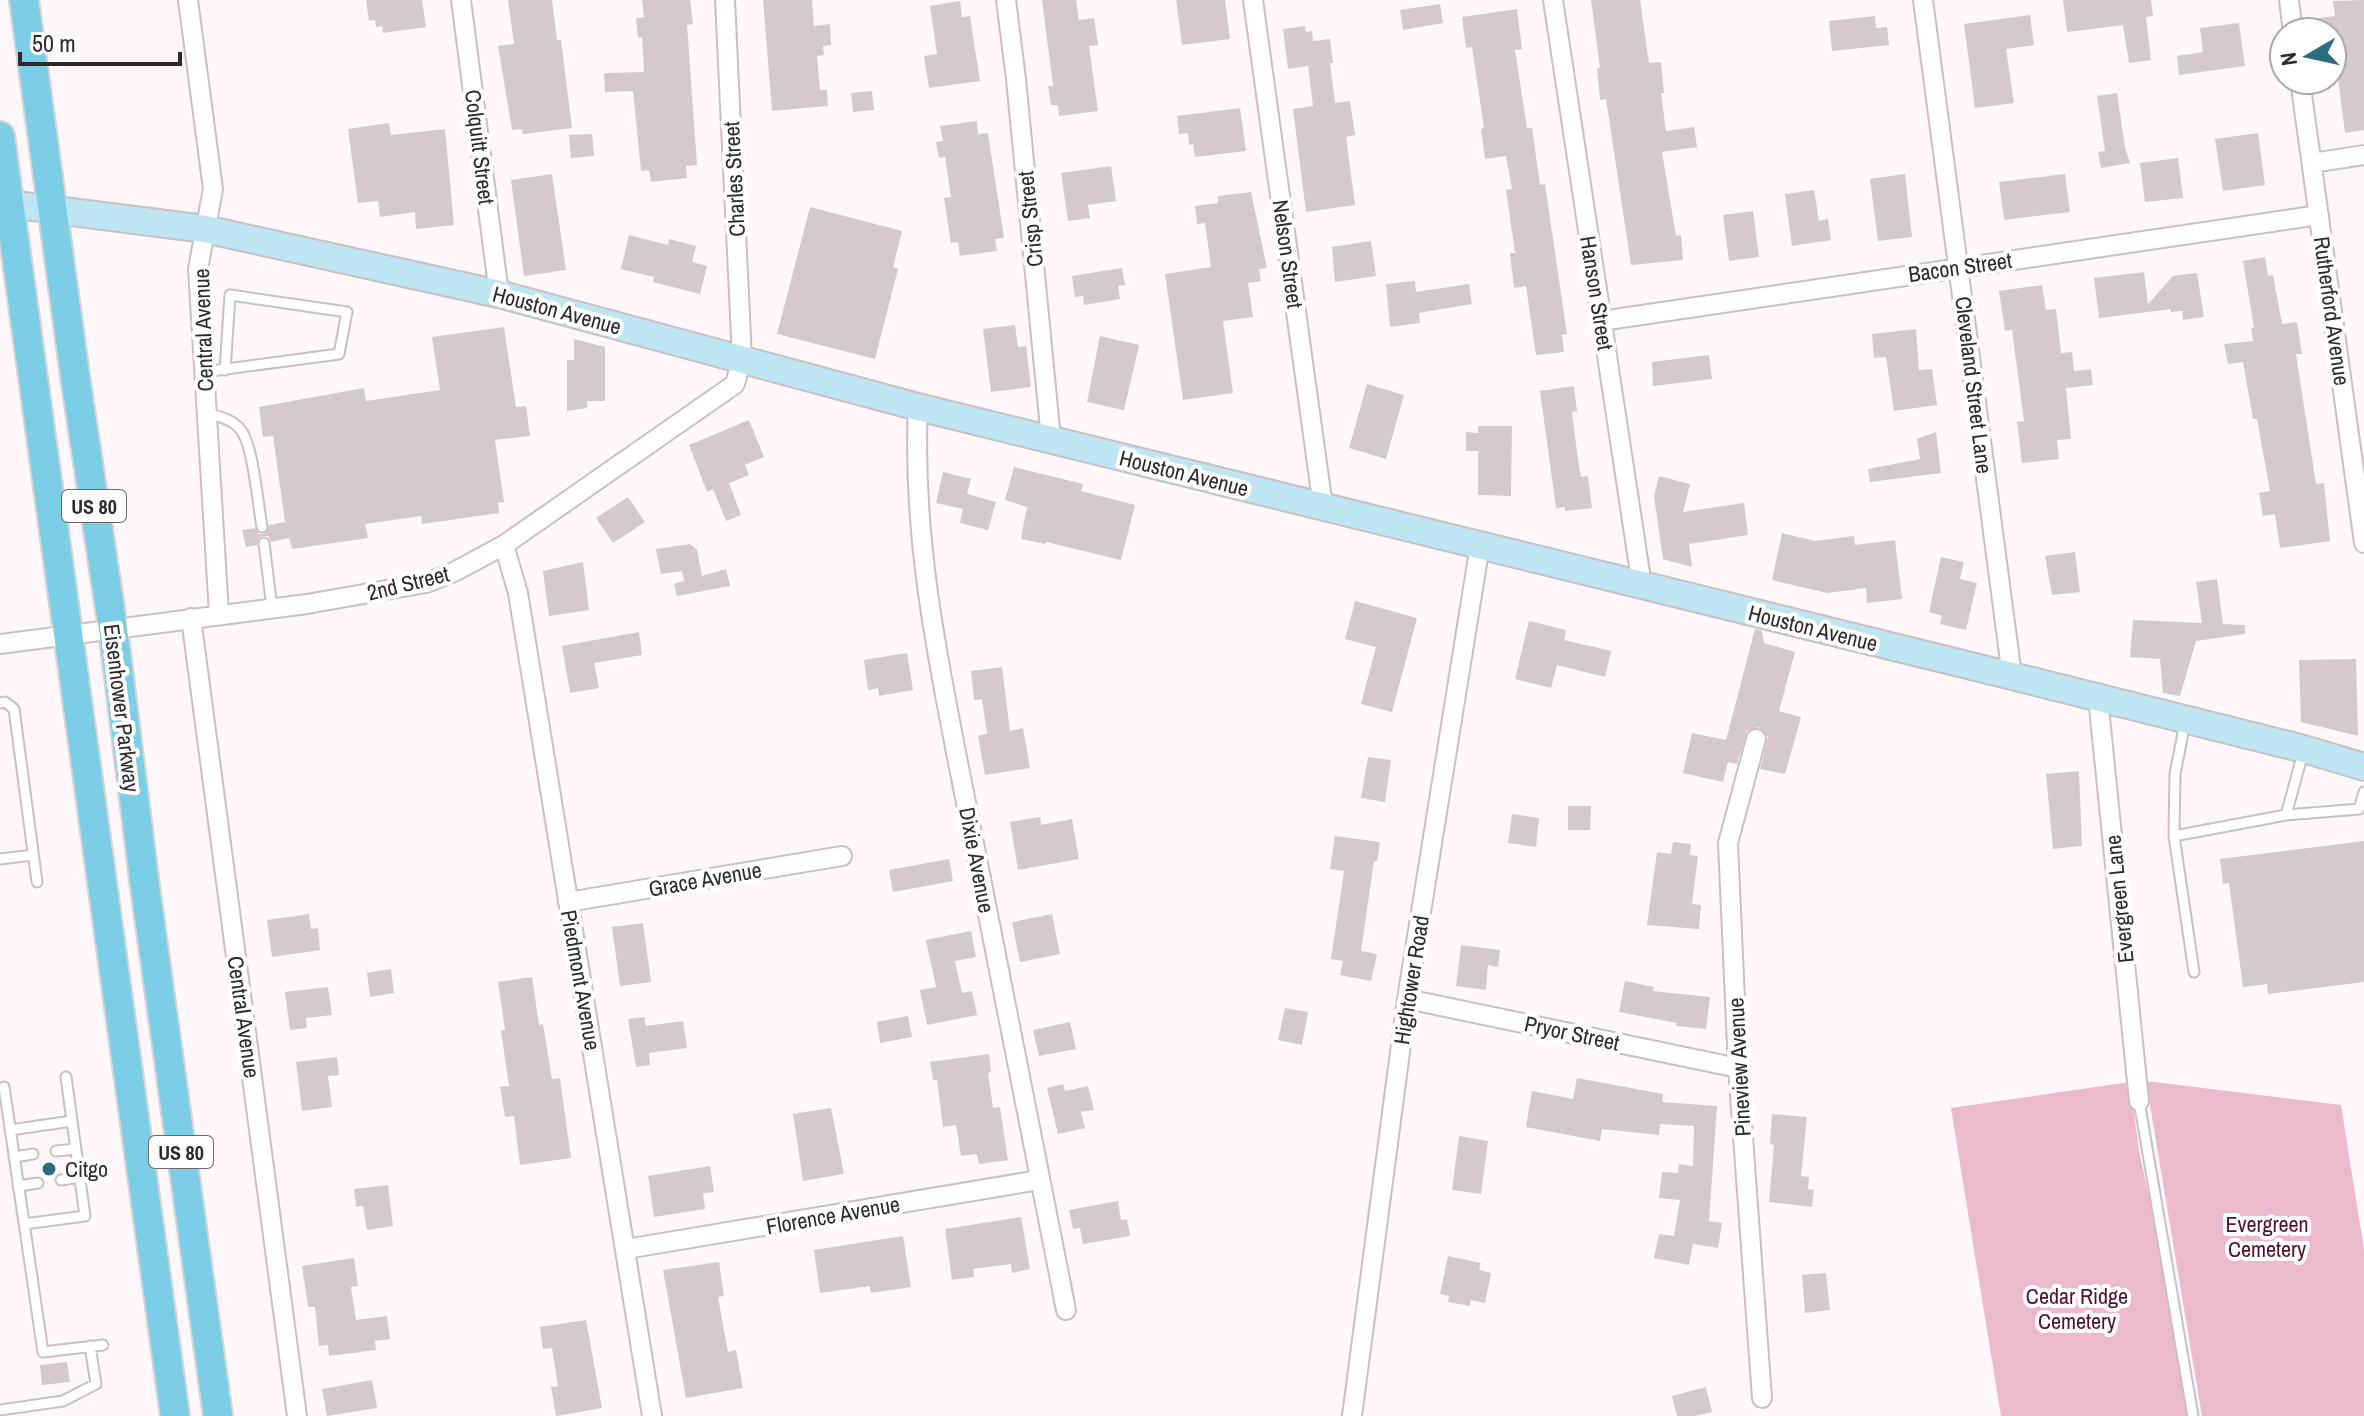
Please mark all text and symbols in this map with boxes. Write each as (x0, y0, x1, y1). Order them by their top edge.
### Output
scale bar (20, 16, 180, 66)
north arrow (2268, 16, 2348, 96)
text: 50 m (32, 27, 76, 59)
text: N (2272, 50, 2304, 68)
street label: Colquitt Street (458, 88, 502, 206)
street label: Charles Street (716, 121, 752, 237)
street label: Crisp Street (1010, 170, 1050, 268)
street label: Nelson Street (1266, 198, 1310, 310)
street label: Hanson Street (1573, 234, 1621, 352)
street label: Rutherford Avenue (2307, 235, 2357, 387)
street label: Bacon Street (1906, 245, 2014, 289)
street label: Central Avenue (186, 268, 220, 392)
street label: Houston Avenue (489, 278, 625, 342)
street label: Cleveland Street Lane (1948, 295, 2000, 475)
street label: Houston Avenue (1116, 442, 1252, 504)
road number: US 80 (62, 490, 126, 522)
street label: 2nd Street (364, 558, 452, 608)
street label: Houston Avenue (1745, 597, 1881, 659)
street label: Eisenhower Parkway (97, 622, 147, 794)
street label: Dixie Avenue (952, 805, 1002, 915)
street label: Evergreen Lane (2097, 834, 2141, 964)
street label: Grace Avenue (646, 854, 764, 904)
street label: Piedmont Avenue (554, 907, 608, 1053)
street label: Hightower Road (1386, 913, 1436, 1047)
street label: Central Avenue (221, 954, 267, 1080)
street label: Pineview Avenue (1720, 997, 1758, 1137)
street label: Pryor Street (1522, 1008, 1622, 1058)
road number: US 80 (149, 1136, 213, 1168)
place label: Citgo (65, 1154, 108, 1184)
marker: Citgo (40, 1160, 58, 1178)
street label: Florence Avenue (764, 1188, 902, 1242)
park label: Evergreen Cemetery (2225, 1209, 2309, 1264)
park label: Cedar Ridge Cemetery (2026, 1281, 2128, 1336)

